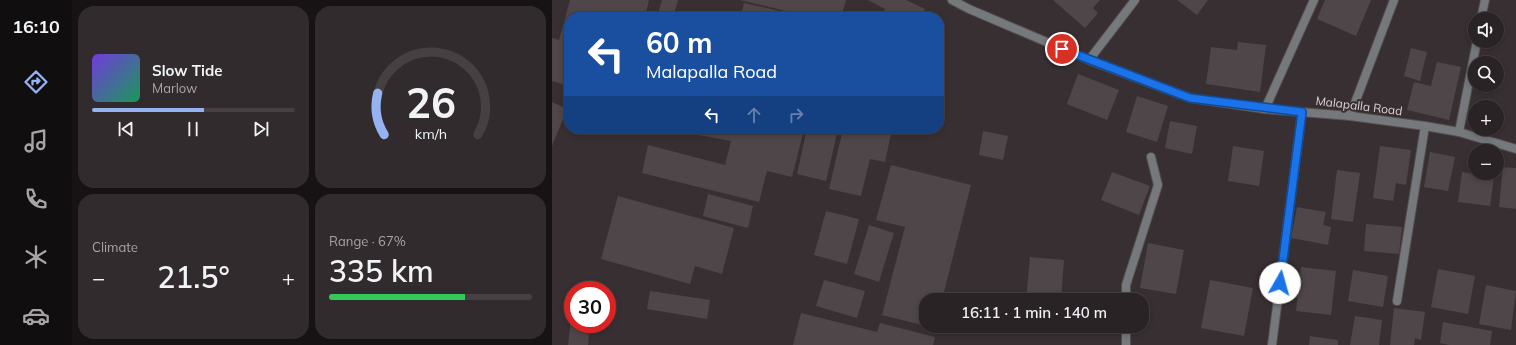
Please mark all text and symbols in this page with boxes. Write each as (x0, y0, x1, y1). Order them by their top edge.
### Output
map controls (1468, 12, 1504, 180)
button: sound (1468, 12, 1504, 48)
text: 16:10 (12, 15, 60, 38)
text: 60 m (646, 25, 712, 60)
icon: left (580, 28, 632, 80)
pin (1045, 32, 1079, 66)
icon: arrive (1051, 38, 1073, 60)
button: search (1468, 56, 1504, 92)
text: Malapalla Road (646, 60, 777, 83)
text: Slow Tide (152, 61, 222, 80)
icon: directions (22, 68, 50, 96)
text: 26 (406, 76, 455, 128)
text: Marlow (152, 80, 197, 96)
street label: Malapalla Road (1315, 93, 1403, 118)
button: + (1468, 100, 1504, 136)
icon: left (701, 104, 723, 126)
icon: ahead (743, 104, 765, 126)
icon: right (785, 104, 807, 126)
icon: previous (115, 118, 137, 140)
icon: pause (182, 118, 204, 140)
icon: next (250, 118, 272, 140)
text: km/h (414, 125, 447, 143)
icon: music (22, 127, 50, 155)
button: − (1468, 144, 1504, 180)
icon: phone (22, 185, 50, 213)
text: Range · 67% (329, 233, 406, 249)
text: Climate (92, 239, 138, 255)
icon: climate (22, 243, 50, 271)
text: 335 km (329, 252, 434, 290)
text: 21.5° (157, 258, 230, 296)
position arrow (1259, 262, 1301, 304)
text: − (92, 264, 105, 292)
text: + (282, 264, 295, 292)
speed limit sign: 30 (564, 281, 616, 333)
icon: car (22, 302, 50, 330)
text: 16:11 · 1 min · 140 m (961, 303, 1107, 322)

